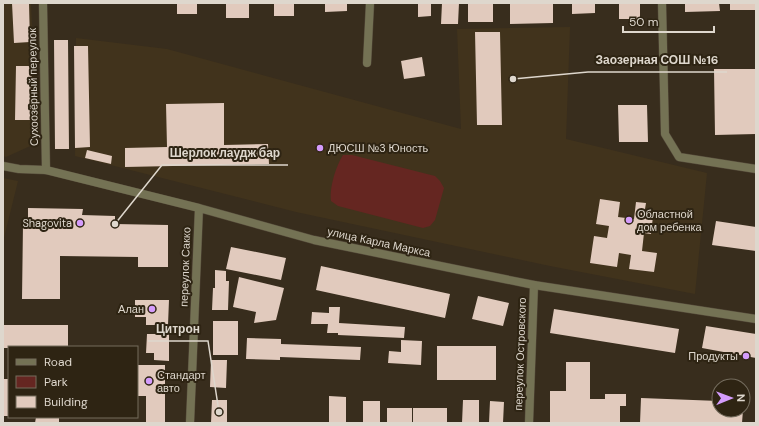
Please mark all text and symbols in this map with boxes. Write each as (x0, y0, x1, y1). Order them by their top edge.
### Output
scale bar (623, 8, 714, 34)
text: 50 m (629, 14, 658, 30)
street label: Сухоозёрный переулок (25, 28, 41, 146)
callout: Заозерная СОШ №16 (588, 48, 727, 72)
text: Заозерная СОШ №16 (596, 52, 718, 68)
callout: Шерлок лаудж бар (162, 141, 288, 165)
place label: ДЮСШ №3 Юность (328, 141, 428, 155)
marker: ДЮСШ №3 Юность (315, 143, 325, 153)
text: Шерлок лаудж бар (170, 145, 280, 161)
place label: Областной дом ребенка (637, 207, 703, 234)
marker: Областной дом ребенка (624, 215, 634, 225)
place label: Shagovita (22, 216, 72, 230)
marker: Shagovita (75, 218, 85, 228)
street label: улица Карла Маркса (326, 224, 433, 260)
street label: переулок Сакко (177, 227, 193, 307)
street label: переулок Островского (511, 297, 529, 411)
place label: Алан (118, 302, 144, 316)
marker: Алан (147, 304, 157, 314)
callout: Цитрон (148, 317, 208, 341)
text: Цитрон (156, 321, 200, 337)
legend (8, 346, 138, 418)
place label: Продукты (688, 349, 738, 363)
marker: Продукты (741, 351, 751, 361)
text: Road (44, 354, 72, 370)
place label: Стандарт авто (157, 368, 206, 395)
text: Park (44, 374, 68, 390)
marker: Стандарт авто (144, 376, 154, 386)
north arrow (711, 378, 751, 418)
text: Building (44, 394, 88, 410)
text: N (734, 394, 748, 402)

